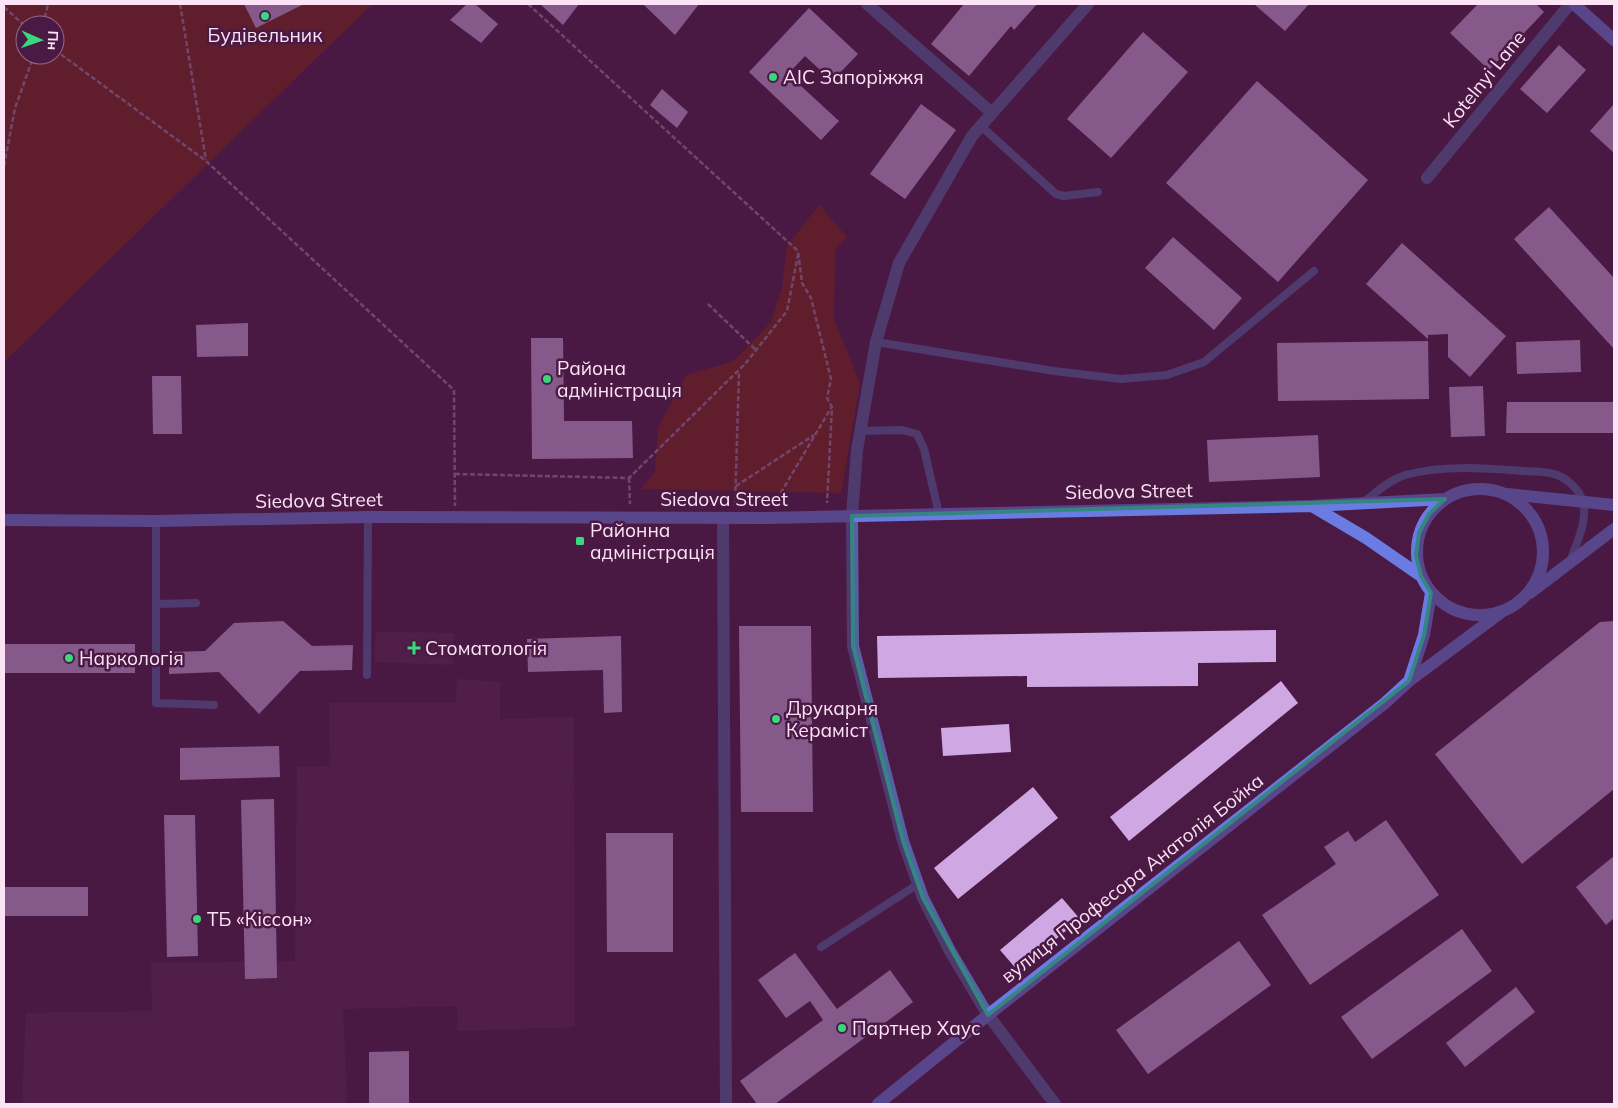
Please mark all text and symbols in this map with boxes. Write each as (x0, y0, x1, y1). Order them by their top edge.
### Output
marker: Будівельник (259, 10, 271, 22)
north arrow (15, 15, 65, 65)
place label: Будівельник (208, 23, 323, 47)
street label: Kotelnyi Lane (1438, 26, 1530, 132)
text: Пн (44, 30, 62, 50)
place label: АІС Запоріжжя (783, 65, 924, 89)
marker: АІС Запоріжжя (767, 71, 779, 83)
place label: Района адміністрація (557, 356, 682, 402)
marker: Района адміністрація (541, 373, 553, 385)
street label: Siedova Street (1065, 478, 1193, 504)
street label: Siedova Street (255, 487, 383, 513)
street label: Siedova Street (660, 487, 788, 511)
place label: Районна адміністрація (590, 518, 715, 564)
marker: Районна адміністрація (574, 535, 586, 547)
place label: Стоматологія (425, 636, 547, 660)
marker: Стоматологія (407, 641, 421, 655)
place label: Наркологія (79, 646, 184, 670)
marker: Наркологія (63, 652, 75, 664)
place label: Друкарня Кераміст (786, 696, 878, 742)
marker: Друкарня Кераміст (770, 713, 782, 725)
street label: вулиця Професора Анатолія Бойка (996, 768, 1268, 988)
place label: ТБ «Кіссон» (207, 907, 312, 931)
marker: ТБ «Кіссон» (191, 913, 203, 925)
place label: Партнер Хаус (852, 1016, 981, 1040)
marker: Партнер Хаус (836, 1022, 848, 1034)

